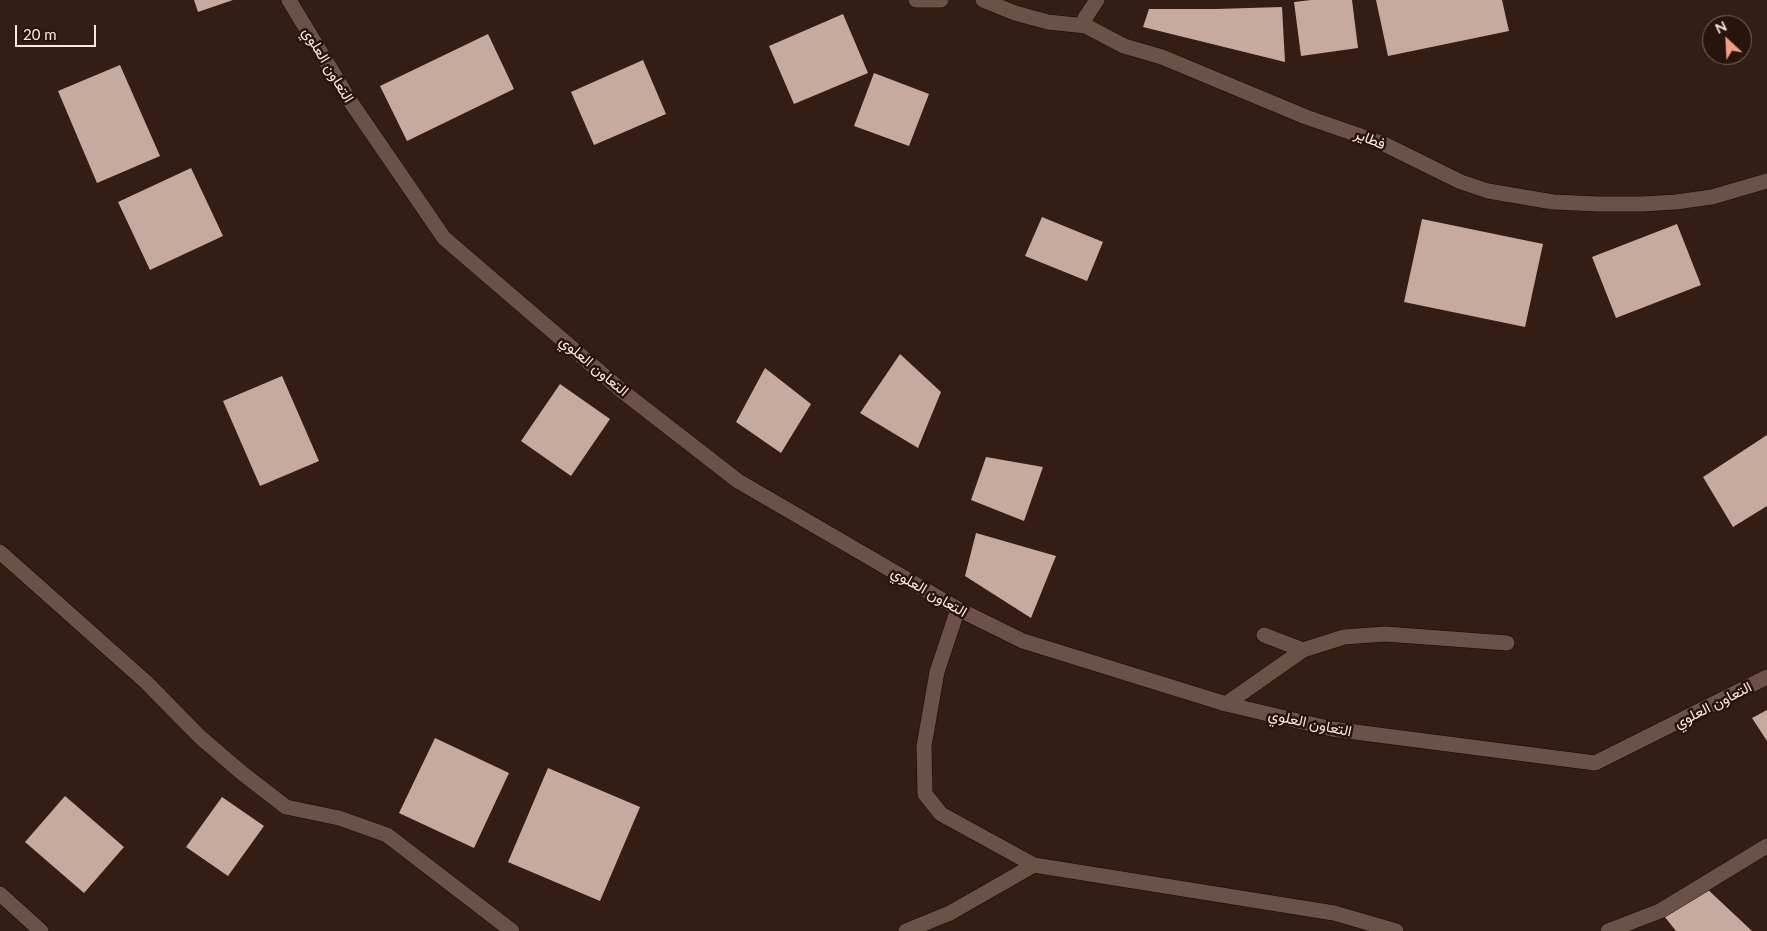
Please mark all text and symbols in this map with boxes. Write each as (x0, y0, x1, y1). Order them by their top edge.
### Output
scale bar (18, 15, 99, 47)
north arrow (1702, 15, 1752, 65)
text: N (1712, 17, 1729, 37)
street label: التعاون العلوي (298, 24, 358, 106)
text: 20 m (23, 25, 57, 43)
street label: فطاير (1352, 125, 1388, 153)
street label: التعاون العلوي (556, 332, 632, 400)
street label: التعاون العلوي (888, 563, 970, 621)
street label: التعاون العلوي (1671, 678, 1755, 732)
street label: التعاون العلوي (1267, 705, 1353, 741)

